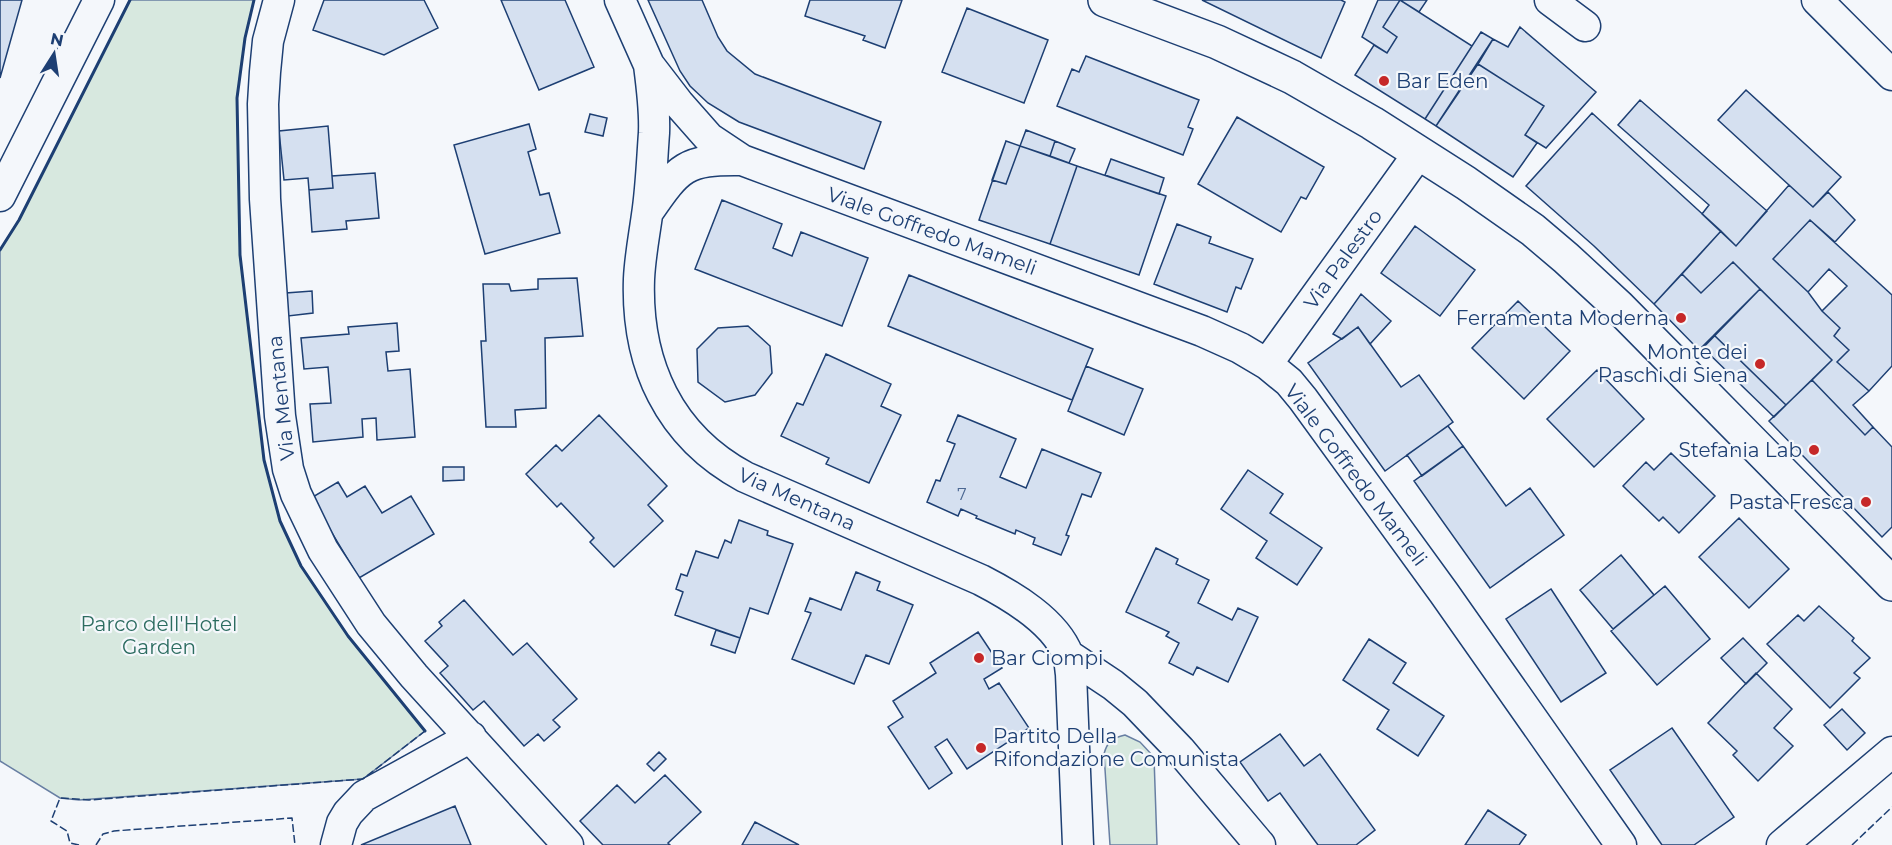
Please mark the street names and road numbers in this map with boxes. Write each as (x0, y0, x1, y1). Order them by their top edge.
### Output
street label: Viale Goffredo Mameli (824, 182, 1040, 280)
street label: Via Palestro (1299, 204, 1387, 314)
street label: Via Mentana (263, 334, 299, 462)
street label: Viale Goffredo Mameli (1280, 379, 1432, 571)
street label: Via Mentana (735, 462, 859, 536)

